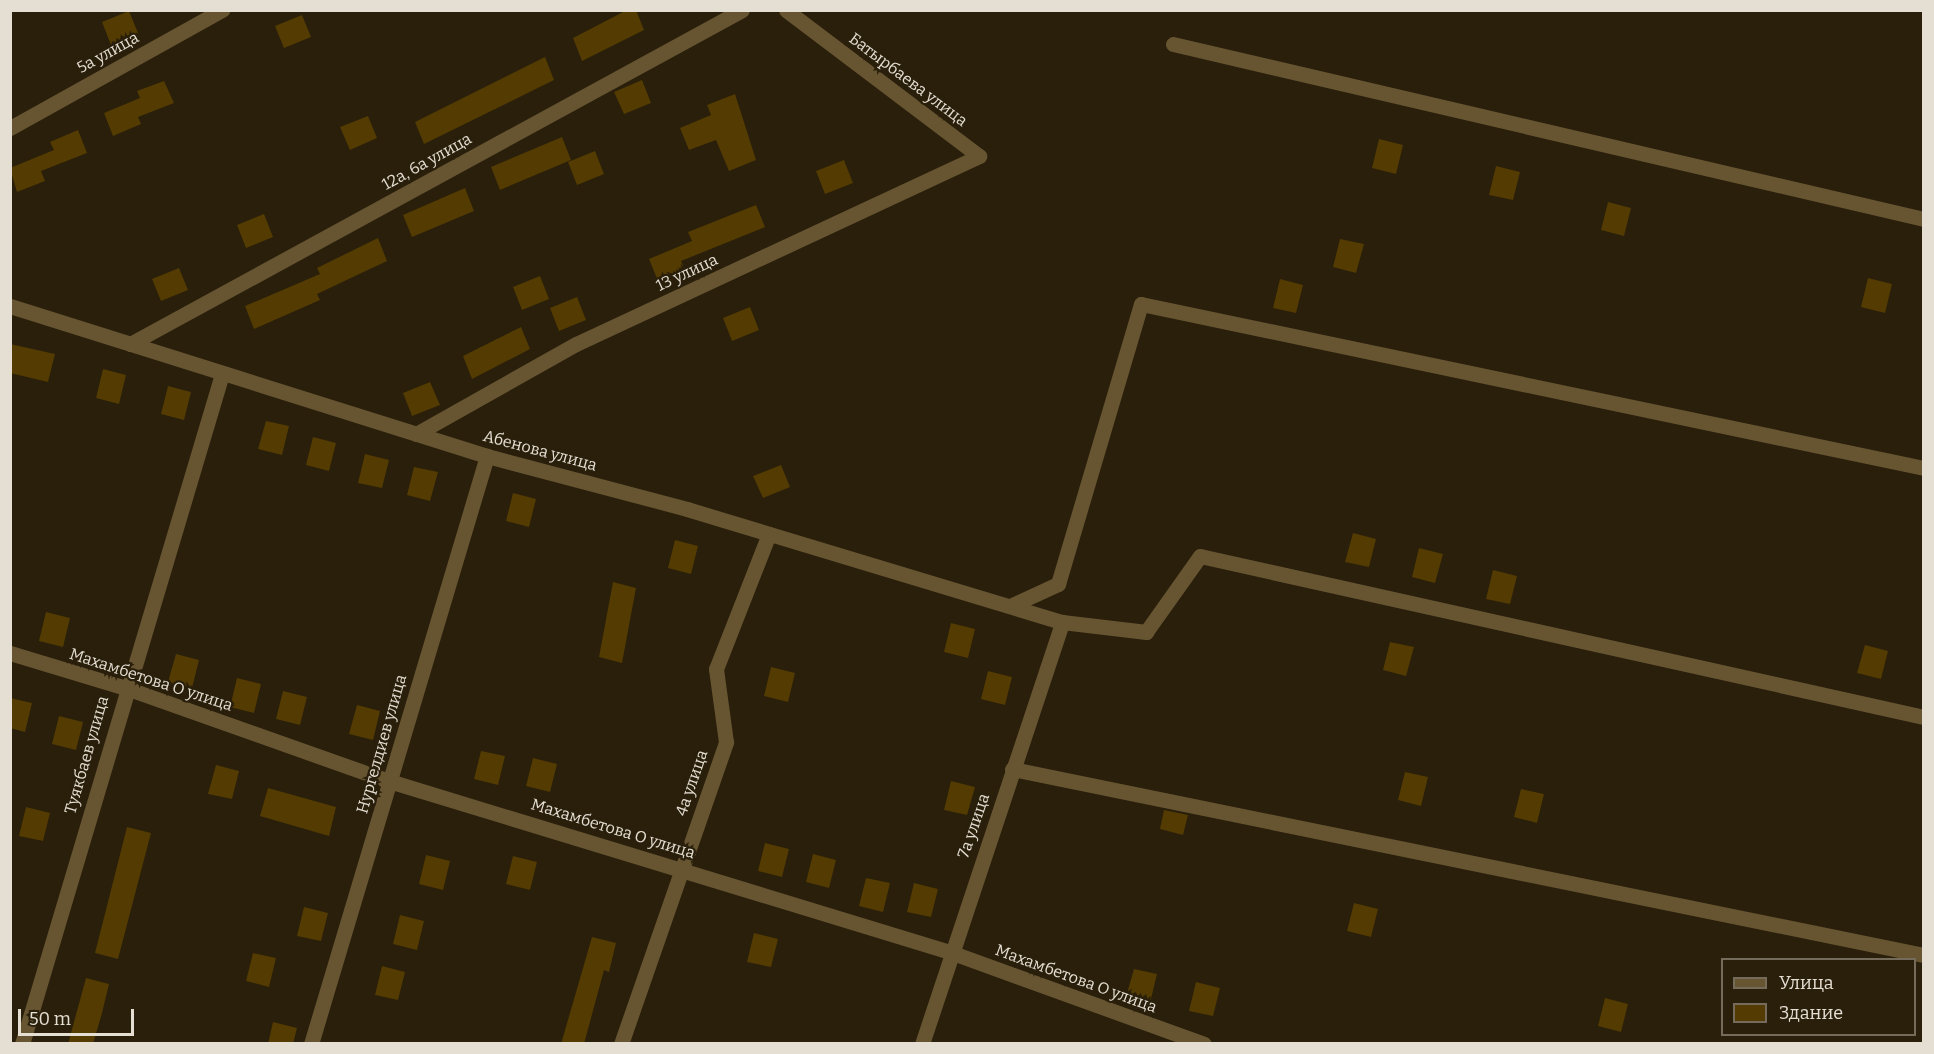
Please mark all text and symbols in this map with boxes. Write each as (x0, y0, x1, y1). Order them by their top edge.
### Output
street label: 5а улица (74, 28, 142, 78)
street label: Батырбаева улица (845, 29, 971, 131)
street label: 12а, 6а улица (379, 130, 475, 194)
street label: 13 улица (653, 250, 721, 296)
street label: Абенова улица (481, 427, 599, 475)
street label: Махамбетова О улица (67, 645, 235, 715)
street label: Нургелдиев улица (353, 672, 411, 816)
street label: Туякбаев улица (61, 694, 113, 816)
street label: 4а улица (672, 748, 712, 818)
street label: 7а улица (954, 791, 994, 861)
street label: Махамбетова О улица (529, 795, 697, 863)
street label: Махамбетова О улица (993, 941, 1159, 1017)
legend (1721, 958, 1916, 1036)
text: Улица (1779, 972, 1834, 994)
scale bar (21, 997, 136, 1035)
text: Здание (1779, 1002, 1843, 1024)
text: 50 m (29, 1008, 71, 1030)

